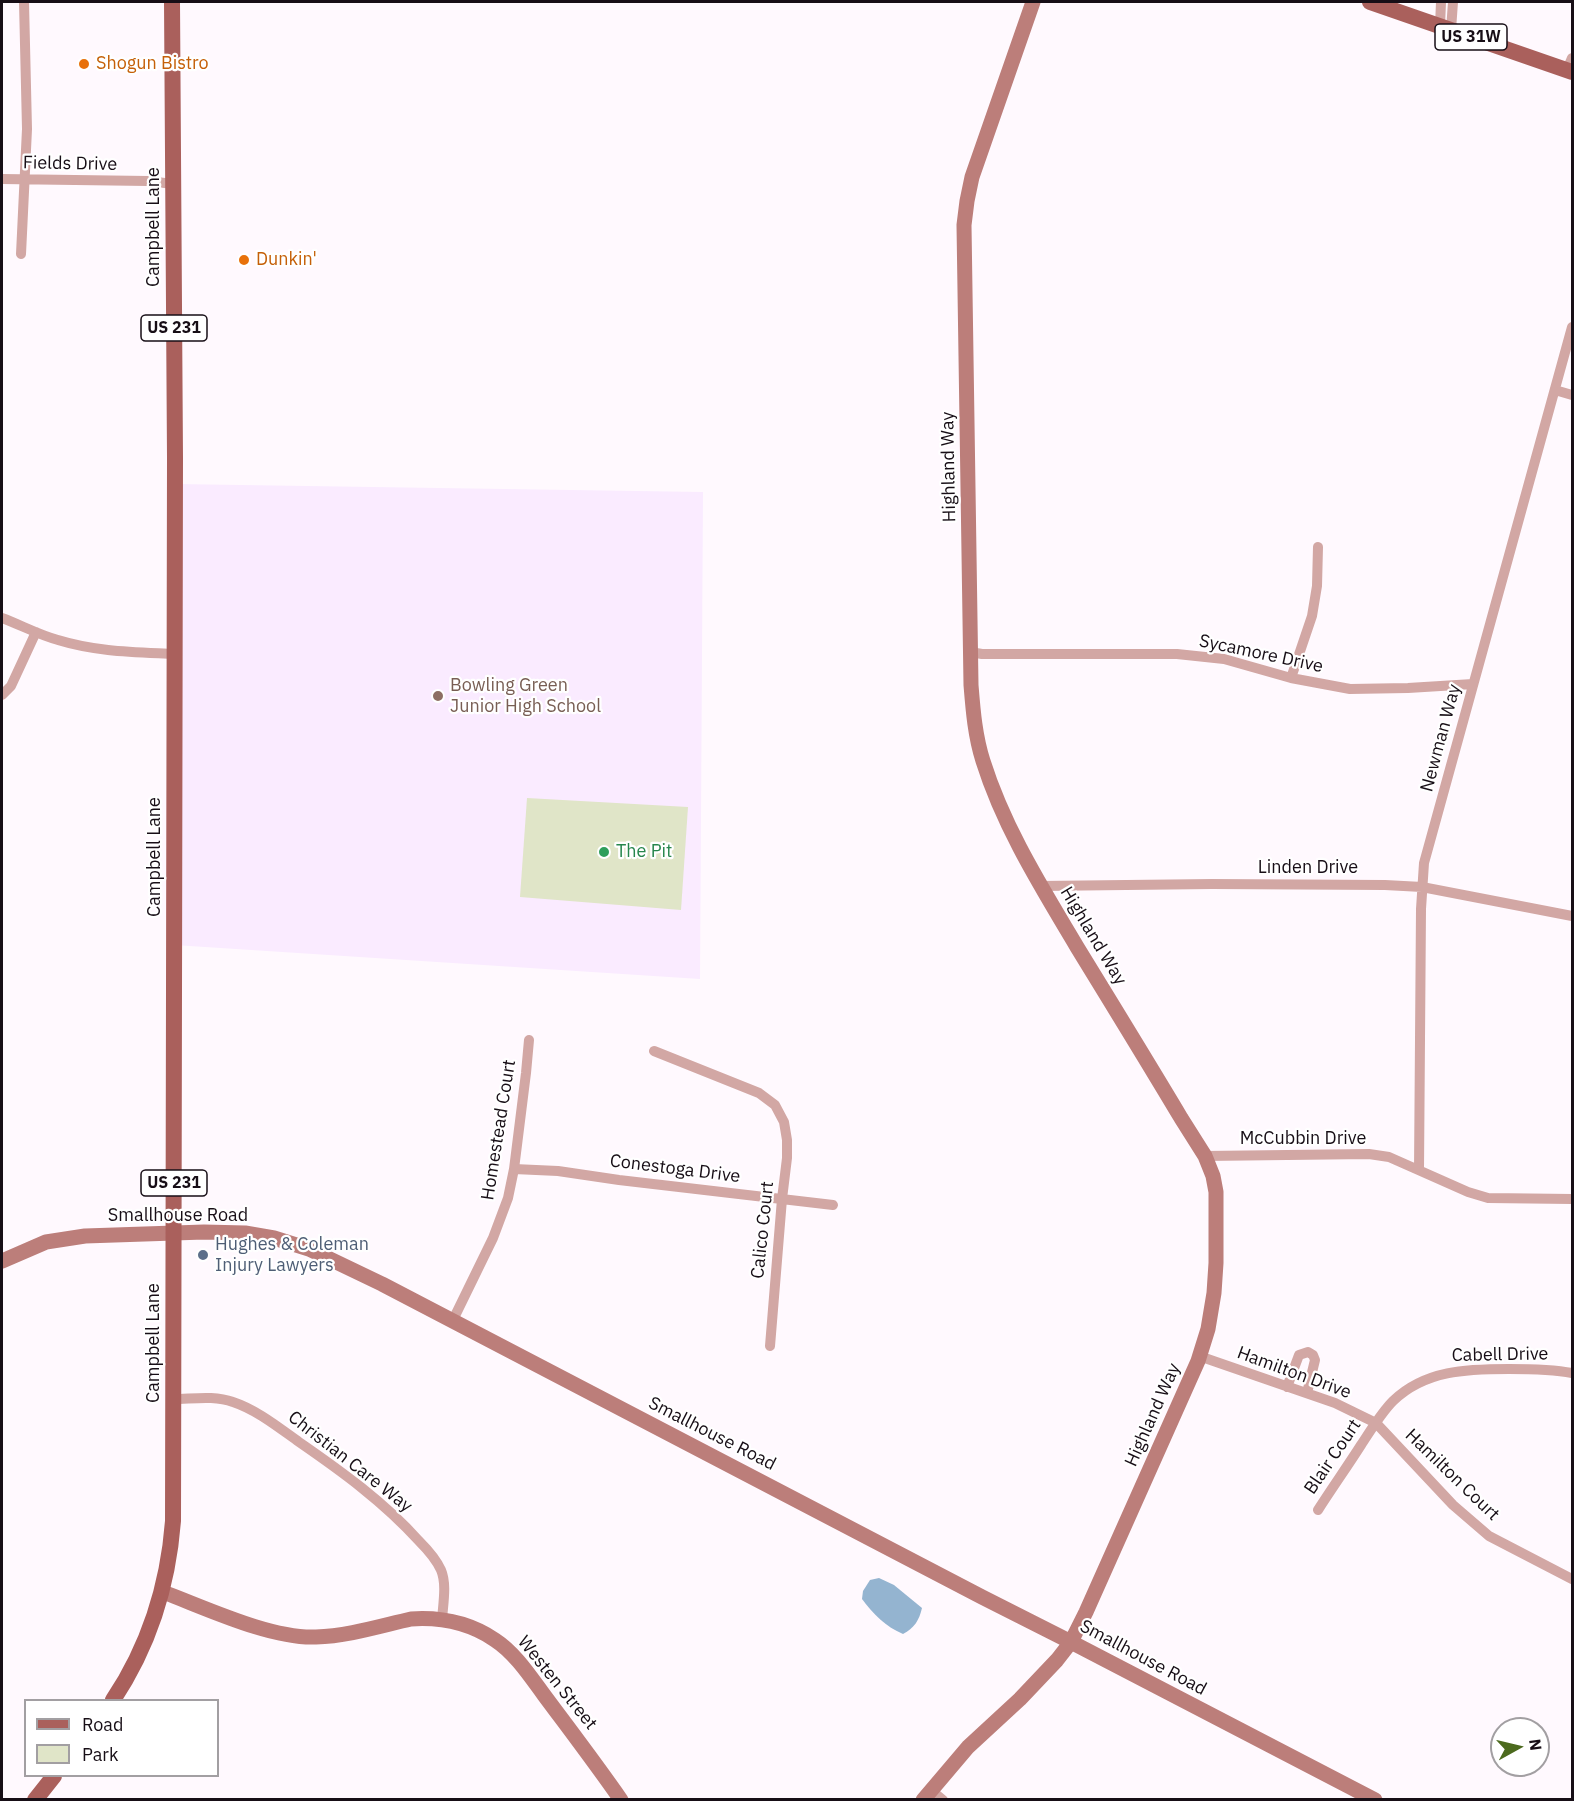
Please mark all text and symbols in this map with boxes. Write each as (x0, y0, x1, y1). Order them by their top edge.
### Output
road number: US 31W (1435, 24, 1507, 50)
place label: Shogun Bistro (96, 53, 209, 75)
marker: Shogun Bistro (77, 57, 91, 71)
street label: Fields Drive (23, 152, 117, 176)
street label: Campbell Lane (143, 167, 165, 287)
place label: Dunkin' (256, 249, 317, 271)
marker: Dunkin' (237, 253, 251, 267)
road number: US 231 (141, 315, 207, 341)
street label: Highland Way (937, 411, 961, 523)
street label: Sycamore Drive (1197, 630, 1325, 678)
place label: Bowling Green Junior High School (450, 675, 601, 718)
street label: Newman Way (1416, 682, 1466, 794)
marker: Bowling Green Junior High School (431, 689, 445, 703)
street label: Campbell Lane (144, 797, 166, 917)
place label: The Pit (616, 841, 672, 863)
marker: The Pit (597, 845, 611, 859)
street label: Linden Drive (1258, 857, 1358, 879)
street label: Highland Way (1055, 883, 1131, 989)
street label: Homestead Court (477, 1058, 521, 1202)
street label: McCubbin Drive (1240, 1128, 1366, 1150)
street label: Conestoga Drive (608, 1150, 742, 1188)
road number: US 231 (141, 1170, 207, 1196)
street label: Calico Court (747, 1180, 779, 1280)
street label: Smallhouse Road (108, 1205, 248, 1227)
place label: Hughes & Coleman Injury Lawyers (215, 1234, 369, 1276)
marker: Hughes & Coleman Injury Lawyers (196, 1248, 210, 1262)
street label: Campbell Lane (143, 1283, 165, 1403)
street label: Hamilton Drive (1234, 1342, 1354, 1404)
street label: Cabell Drive (1451, 1343, 1549, 1367)
street label: Highland Way (1121, 1360, 1185, 1470)
street label: Smallhouse Road (645, 1393, 779, 1475)
street label: Christian Care Way (284, 1407, 416, 1517)
street label: Blair Court (1300, 1415, 1366, 1499)
street label: Hamilton Court (1400, 1425, 1504, 1525)
street label: Smallhouse Road (1076, 1616, 1210, 1700)
street label: Westen Street (513, 1632, 601, 1734)
legend (24, 1699, 219, 1777)
text: Road (82, 1713, 123, 1736)
north arrow (1490, 1717, 1550, 1777)
text: N (1525, 1738, 1547, 1752)
text: Park (82, 1743, 118, 1766)

